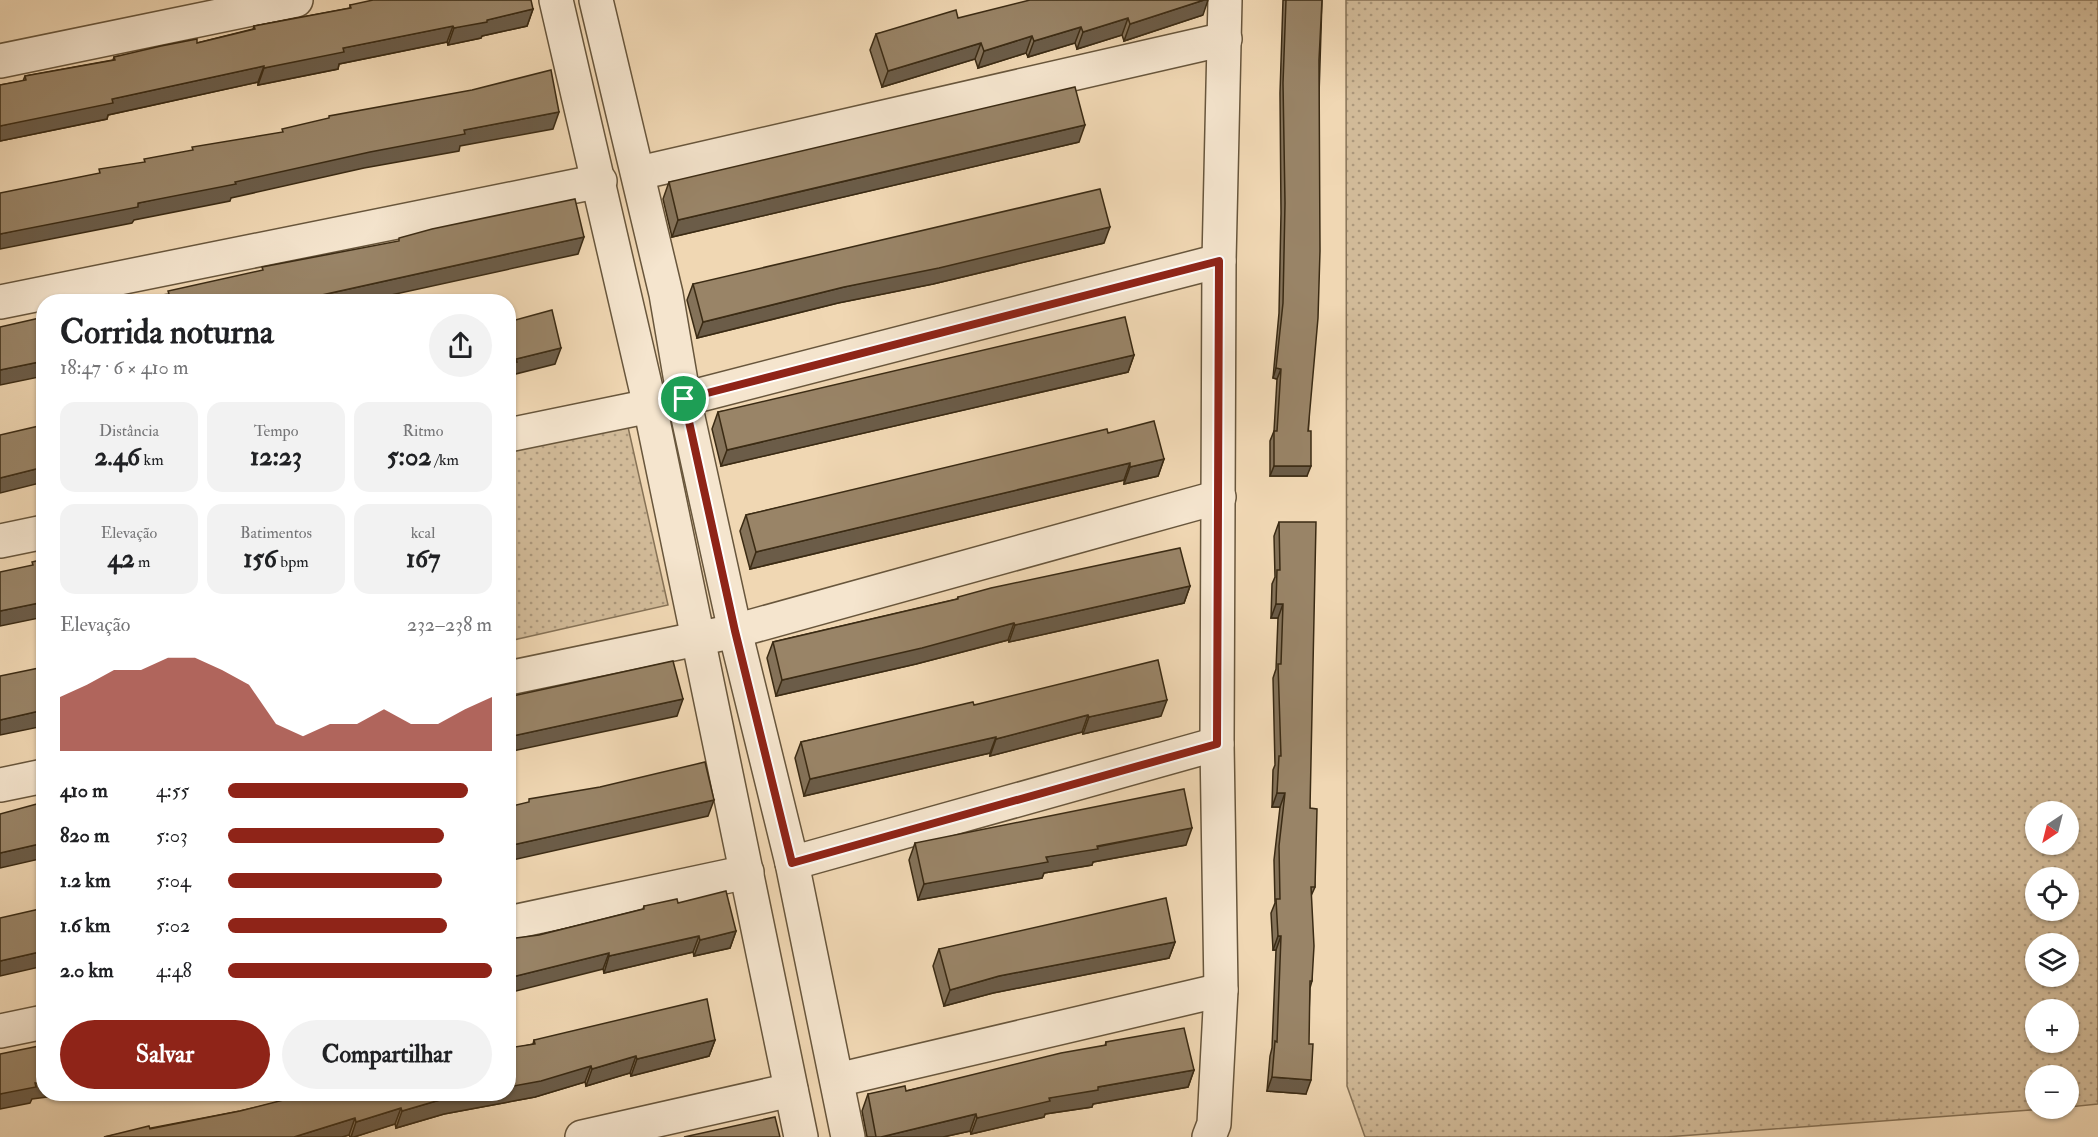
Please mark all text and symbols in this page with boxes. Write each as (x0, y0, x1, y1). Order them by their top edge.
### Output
text: Corrida noturna (60, 312, 274, 353)
button: share (429, 314, 492, 377)
text: 18:47 · 6 × 410 m (60, 355, 188, 380)
pin (658, 373, 709, 424)
icon: arrive (667, 382, 700, 415)
text: Distância (99, 421, 159, 441)
text: Tempo (254, 421, 298, 441)
text: Ritmo (403, 421, 443, 441)
text: 2.46 (94, 441, 140, 473)
text: 12:23 (250, 441, 302, 473)
text: 5:02 (387, 441, 431, 473)
text: km (140, 450, 164, 470)
text: /km (431, 450, 459, 470)
text: Elevação (101, 523, 157, 543)
text: Batimentos (240, 523, 312, 543)
text: kcal (411, 523, 435, 543)
text: 42 (108, 543, 135, 575)
text: 156 (243, 543, 277, 575)
text: 167 (406, 543, 440, 575)
text: m (135, 552, 150, 572)
text: bpm (277, 552, 309, 572)
text: Elevação (60, 612, 130, 637)
text: 232–238 m (407, 612, 492, 637)
text: 410 m (60, 778, 108, 803)
text: 4:55 (156, 778, 189, 803)
north arrow (2025, 801, 2079, 855)
map controls (2025, 801, 2079, 1119)
text: 820 m (60, 823, 110, 848)
text: 5:03 (156, 823, 188, 848)
button: locate (2025, 867, 2079, 921)
text: 1.2 km (60, 868, 110, 893)
text: 5:04 (156, 868, 191, 893)
text: 1.6 km (60, 913, 110, 938)
text: 5:02 (156, 913, 190, 938)
button: layers (2025, 933, 2079, 987)
text: 2.0 km (60, 958, 114, 983)
text: 4:48 (156, 958, 192, 983)
button: + (2025, 999, 2079, 1053)
button: Salvar (60, 1020, 270, 1089)
button: Compartilhar (282, 1020, 492, 1089)
button: − (2025, 1065, 2079, 1119)

